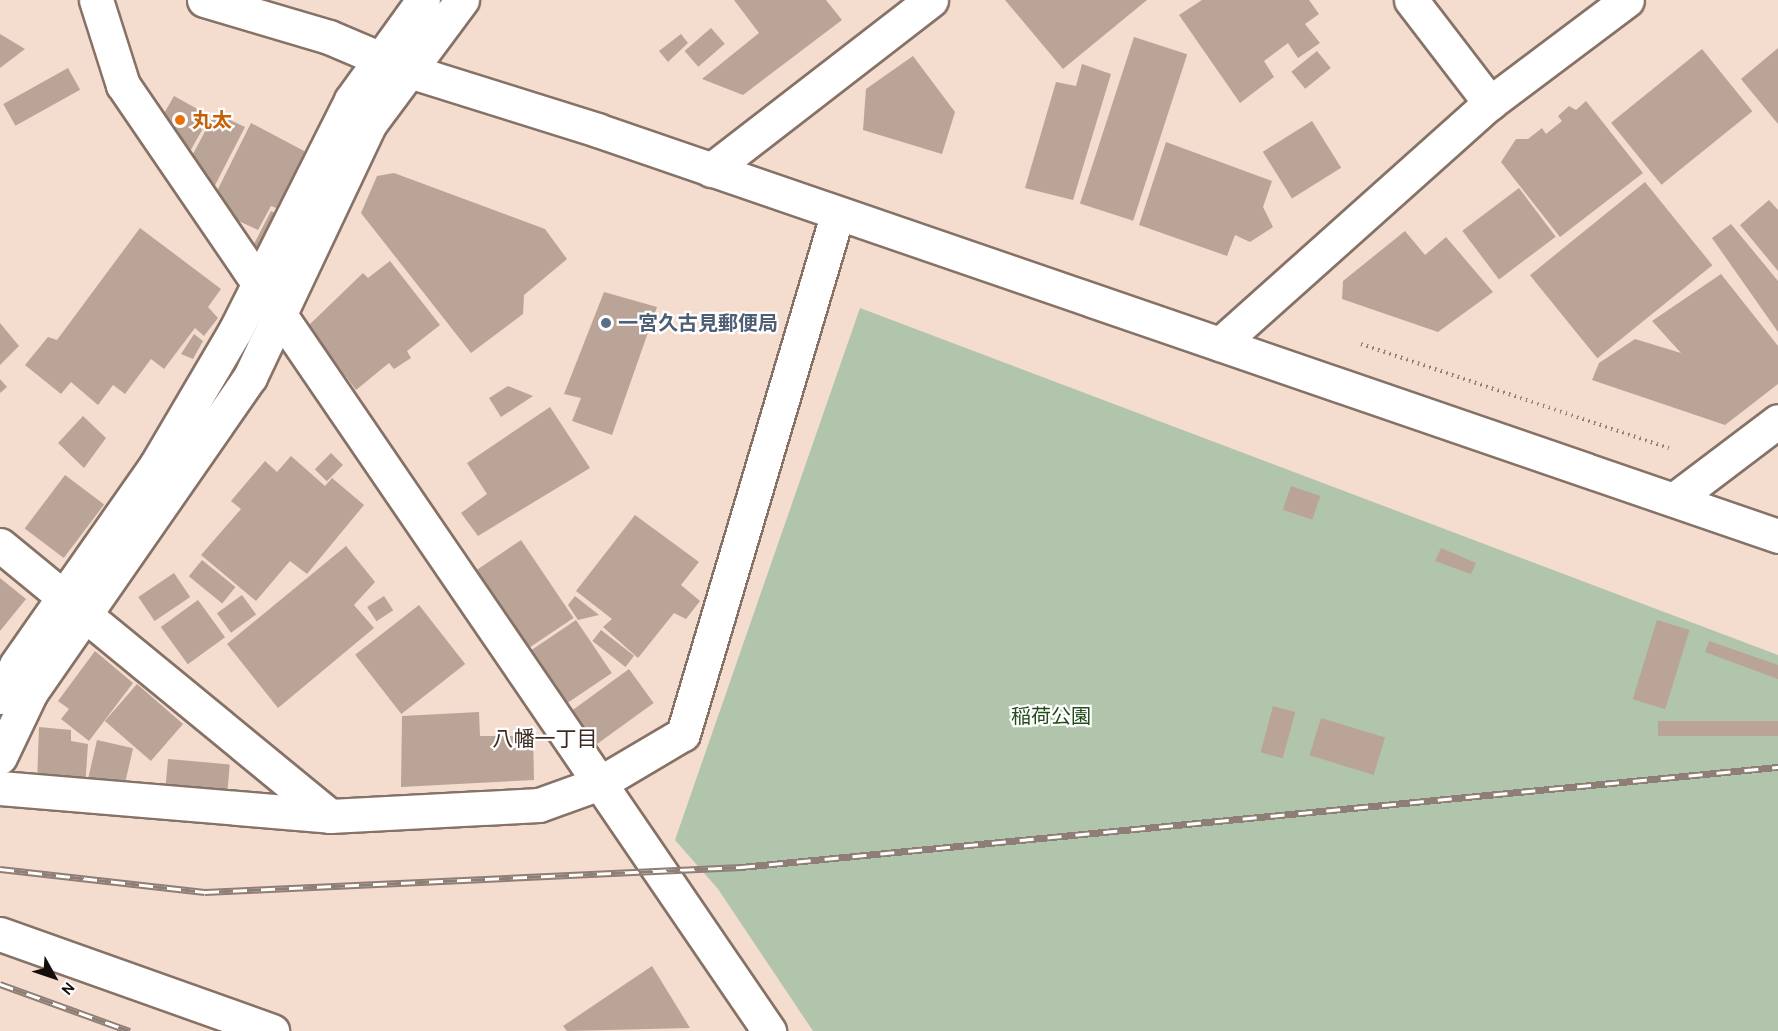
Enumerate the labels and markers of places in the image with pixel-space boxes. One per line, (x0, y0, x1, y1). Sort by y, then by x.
place label: 丸太 (192, 108, 232, 132)
marker: 丸太 (173, 113, 187, 127)
place label: 一宮久古見郵便局 (618, 311, 778, 335)
marker: 一宮久古見郵便局 (599, 316, 613, 330)

